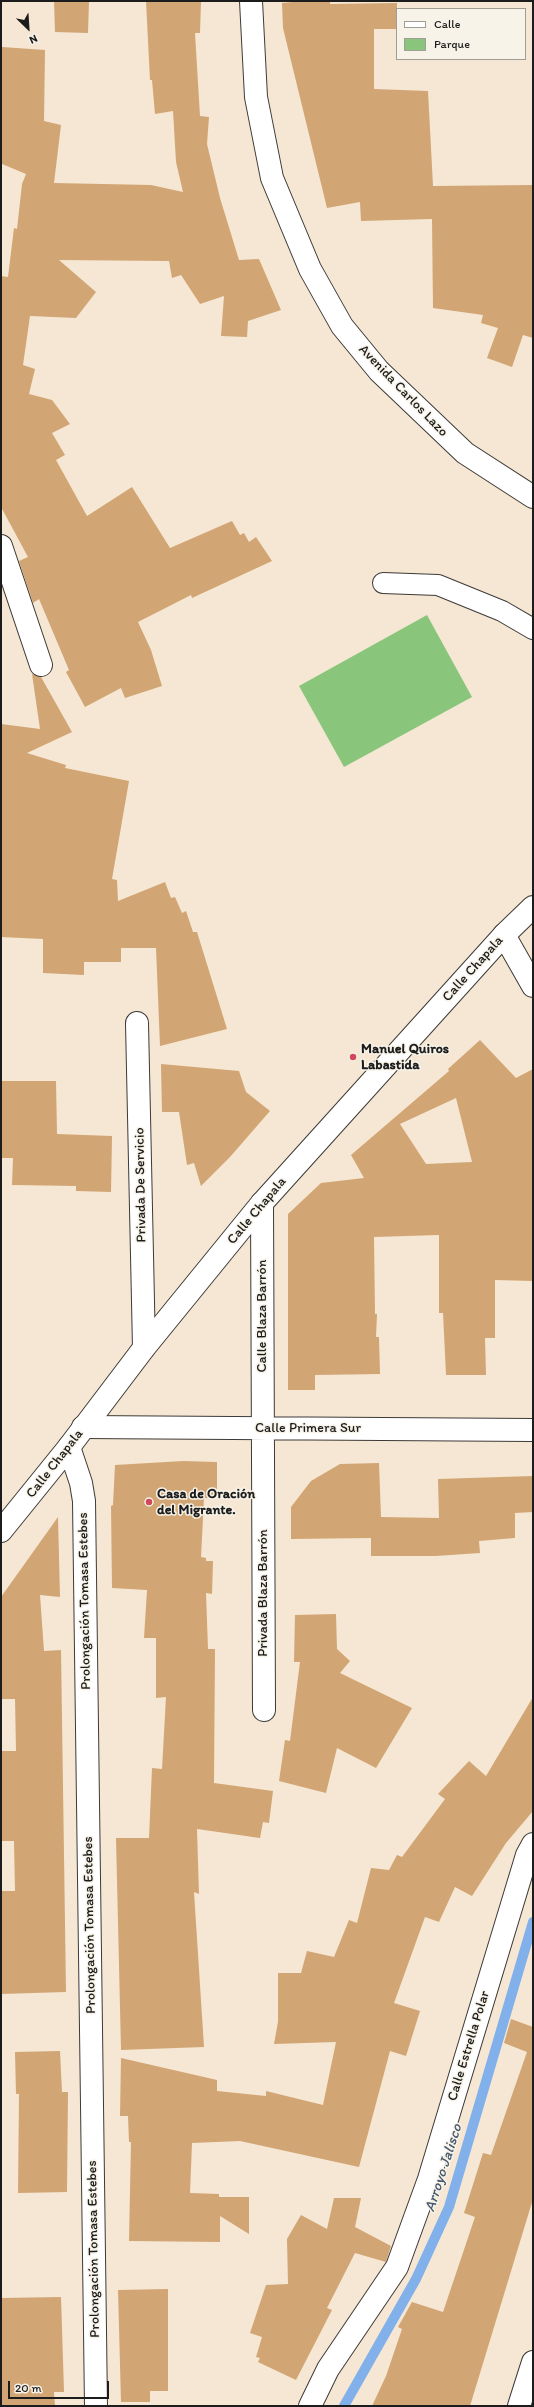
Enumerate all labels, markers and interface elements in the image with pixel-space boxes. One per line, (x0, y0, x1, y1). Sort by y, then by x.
north arrow (8, 8, 48, 48)
legend (396, 8, 526, 60)
text: Calle (434, 17, 460, 31)
text: N (27, 32, 39, 47)
text: Parque (434, 37, 470, 51)
street label: Avenida Carlos Lazo (355, 342, 451, 440)
street label: Calle Chapala (439, 933, 507, 1005)
place label: Manuel Quiros Labastida (361, 1041, 449, 1074)
marker: Manuel Quiros Labastida (348, 1052, 358, 1062)
street label: Privada De Servicio (132, 1127, 150, 1243)
street label: Calle Chapala (224, 1174, 290, 1248)
street label: Calle Blaza Barrón (254, 1259, 270, 1373)
street label: Calle Primera Sur (255, 1420, 361, 1436)
street label: Calle Chapala (23, 1426, 87, 1502)
place label: Casa de Oración del Migrante. (157, 1486, 255, 1518)
marker: Casa de Oración del Migrante. (144, 1497, 154, 1507)
street label: Prolongación Tomasa Estebes (75, 1512, 95, 1690)
street label: Privada Blaza Barrón (255, 1529, 271, 1657)
street label: Prolongación Tomasa Estebes (80, 1836, 100, 2014)
street label: Calle Estrella Polar (444, 1989, 494, 2103)
water label: Arroyo Jalisco (421, 2122, 467, 2214)
street label: Prolongación Tomasa Estebes (84, 2160, 104, 2338)
scale bar (10, 2373, 111, 2399)
text: 20 m (15, 2381, 42, 2395)

